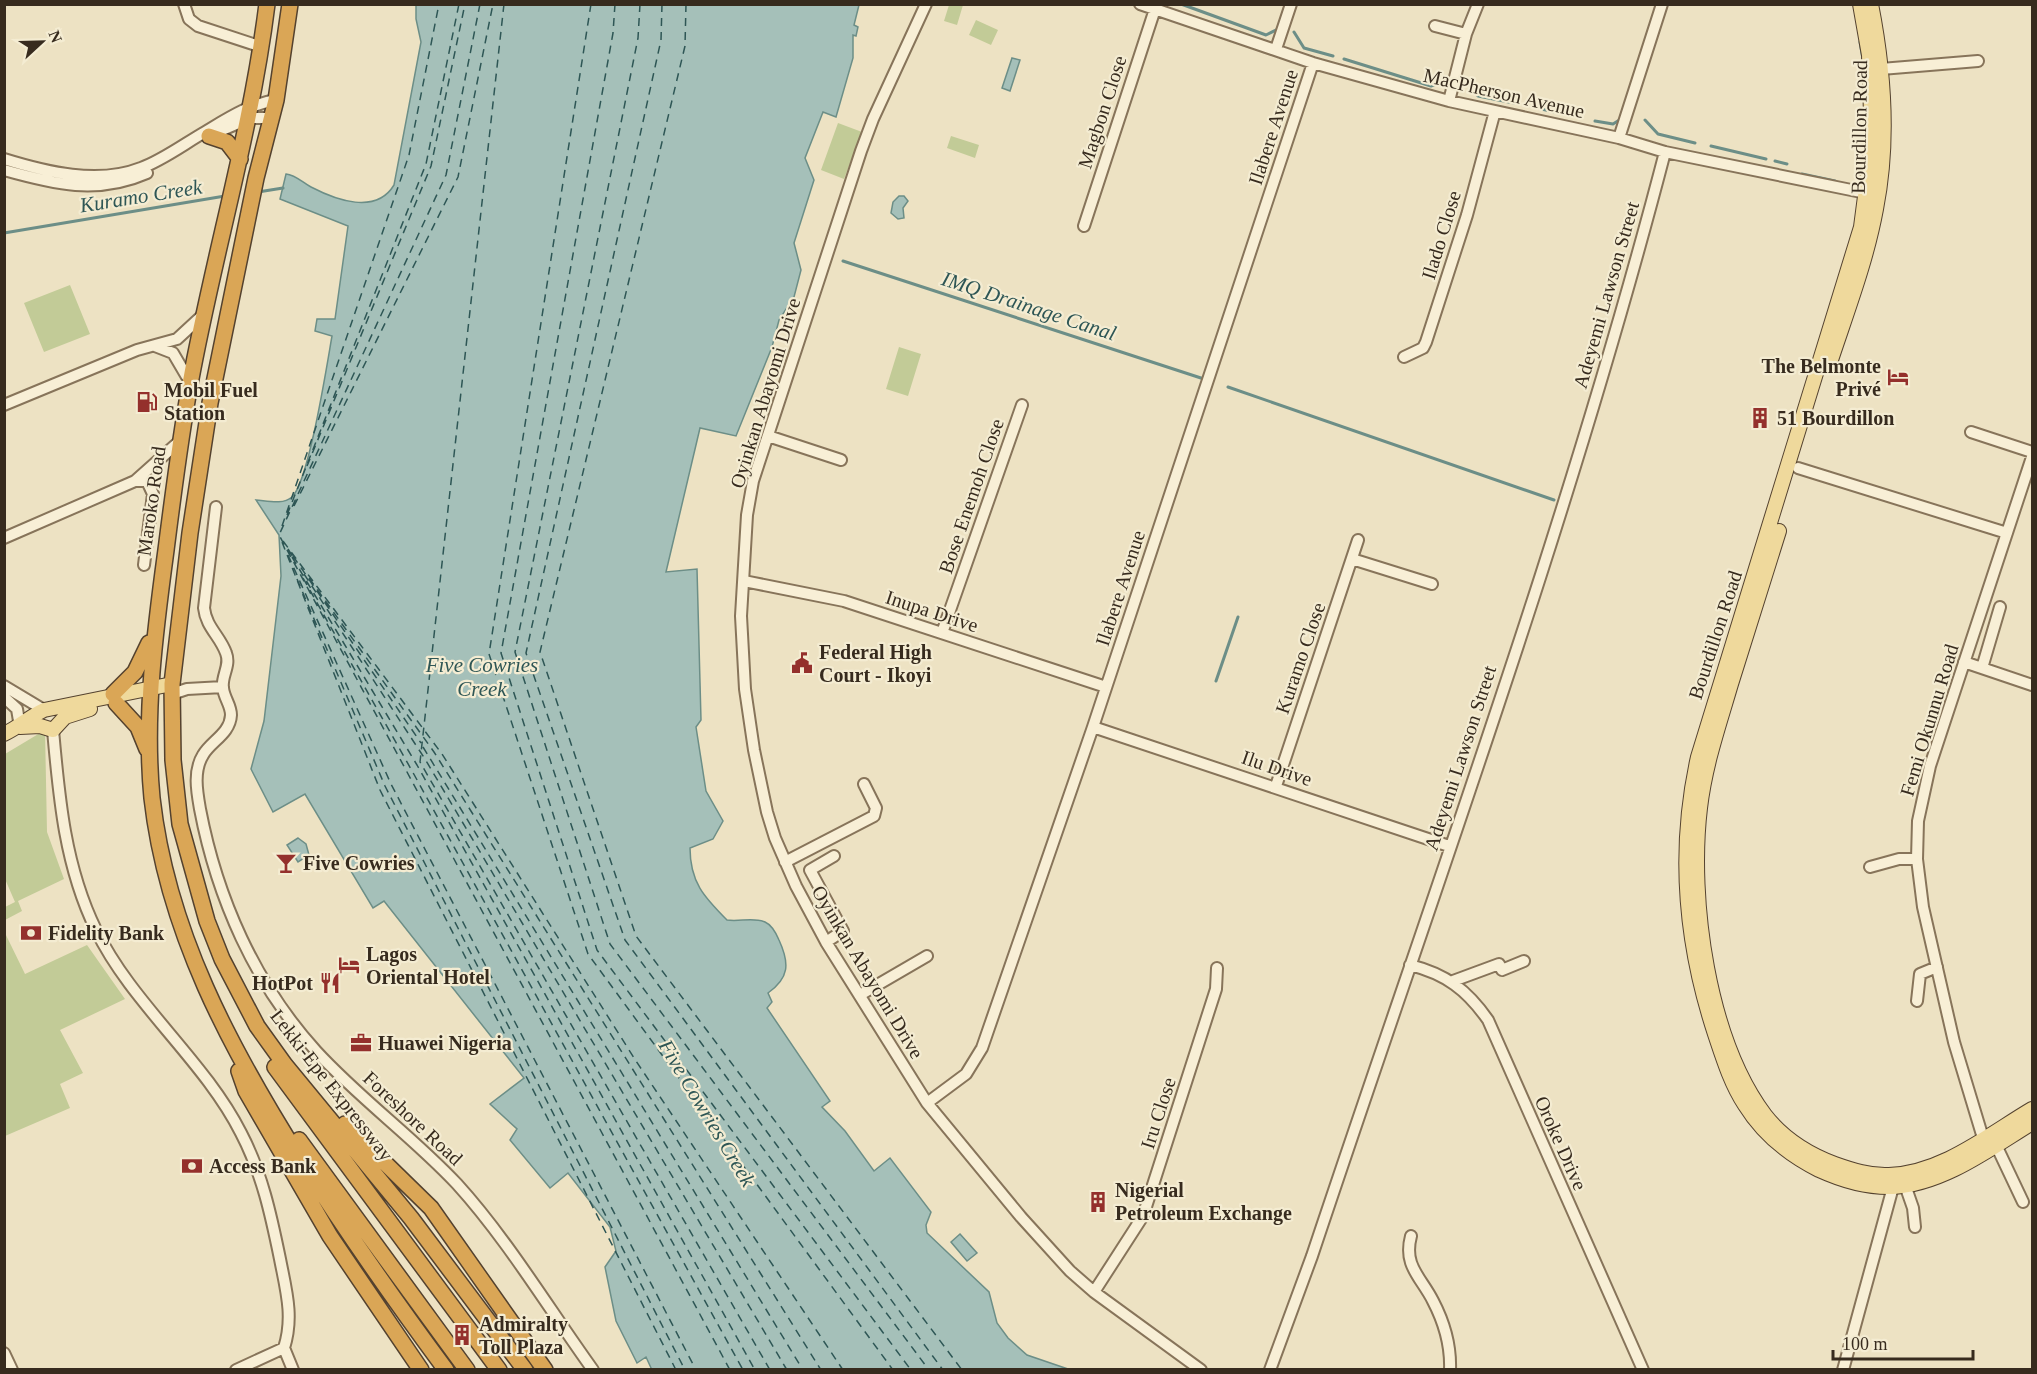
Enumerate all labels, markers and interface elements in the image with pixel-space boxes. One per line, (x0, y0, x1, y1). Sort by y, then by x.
north arrow (12, 12, 72, 72)
text: N (45, 28, 66, 46)
street label: Magbon Close (1073, 53, 1132, 171)
street label: Bourdillon Road (1847, 60, 1871, 194)
street label: MacPherson Avenue (1421, 64, 1587, 122)
street label: Ilabere Avenue (1244, 66, 1302, 188)
water label: Kuramo Creek (77, 174, 205, 218)
street label: Ilado Close (1417, 188, 1465, 282)
street label: Adeyemi Lawson Street (1569, 199, 1644, 391)
water label: IMQ Drainage Canal (938, 266, 1119, 346)
street label: Oyinkan Abayomi Drive (726, 295, 805, 491)
place label: The Belmonte Privé (1762, 355, 1881, 400)
hotel icon: The Belmonte Privé (1886, 365, 1910, 389)
place label: Mobil Fuel Station (164, 379, 258, 424)
fuel station icon: Mobil Fuel Station (135, 390, 159, 414)
building icon: 51 Bourdillon (1748, 406, 1772, 430)
place label: 51 Bourdillon (1777, 407, 1894, 429)
street label: Bose Enemoh Close (934, 416, 1008, 576)
street label: Maroko Road (132, 445, 170, 557)
street label: Ilabere Avenue (1091, 527, 1149, 649)
street label: Bourdillon Road (1684, 568, 1746, 702)
street label: Inupa Drive (883, 586, 981, 637)
street label: Kuramo Close (1271, 599, 1329, 716)
place label: Federal High Court - Ikoyi (819, 641, 932, 687)
street label: Femi Okunnu Road (1895, 641, 1963, 799)
public building icon: Federal High Court - Ikoyi (790, 651, 814, 675)
water label: Five Cowries Creek (425, 653, 538, 701)
street label: Adeyemi Lawson Street (1420, 662, 1501, 854)
street label: Ilu Drive (1239, 746, 1315, 790)
bar icon: Five Cowries (274, 851, 298, 875)
place label: Five Cowries (303, 852, 415, 874)
street label: Oyinkan Abayomi Drive (807, 882, 928, 1063)
bank icon: Fidelity Bank (19, 921, 43, 945)
place label: Fidelity Bank (48, 922, 165, 945)
place label: Lagos Oriental Hotel (366, 943, 490, 988)
hotel icon: Lagos Oriental Hotel (337, 953, 361, 977)
restaurant icon: HotPot (318, 971, 342, 995)
place label: HotPot (252, 972, 313, 994)
street label: Lekki-Epe Expressway (265, 1005, 398, 1166)
office icon: Huawei Nigeria (349, 1031, 373, 1055)
place label: Huawei Nigeria (378, 1032, 512, 1055)
water label: Five Cowries Creek (653, 1034, 761, 1191)
street label: Foreshore Road (359, 1067, 467, 1169)
street label: Iru Close (1136, 1074, 1180, 1152)
street label: Oroke Drive (1531, 1093, 1592, 1193)
bank icon: Access Bank (180, 1154, 204, 1178)
place label: Access Bank (209, 1155, 317, 1177)
place label: Nigerial Petroleum Exchange (1115, 1179, 1292, 1225)
building icon: Nigerial Petroleum Exchange (1086, 1190, 1110, 1214)
place label: Admiralty Toll Plaza (479, 1313, 568, 1358)
building icon: Admiralty Toll Plaza (450, 1323, 474, 1347)
scale bar (1833, 1323, 1972, 1361)
text: 100 m (1842, 1334, 1888, 1354)

